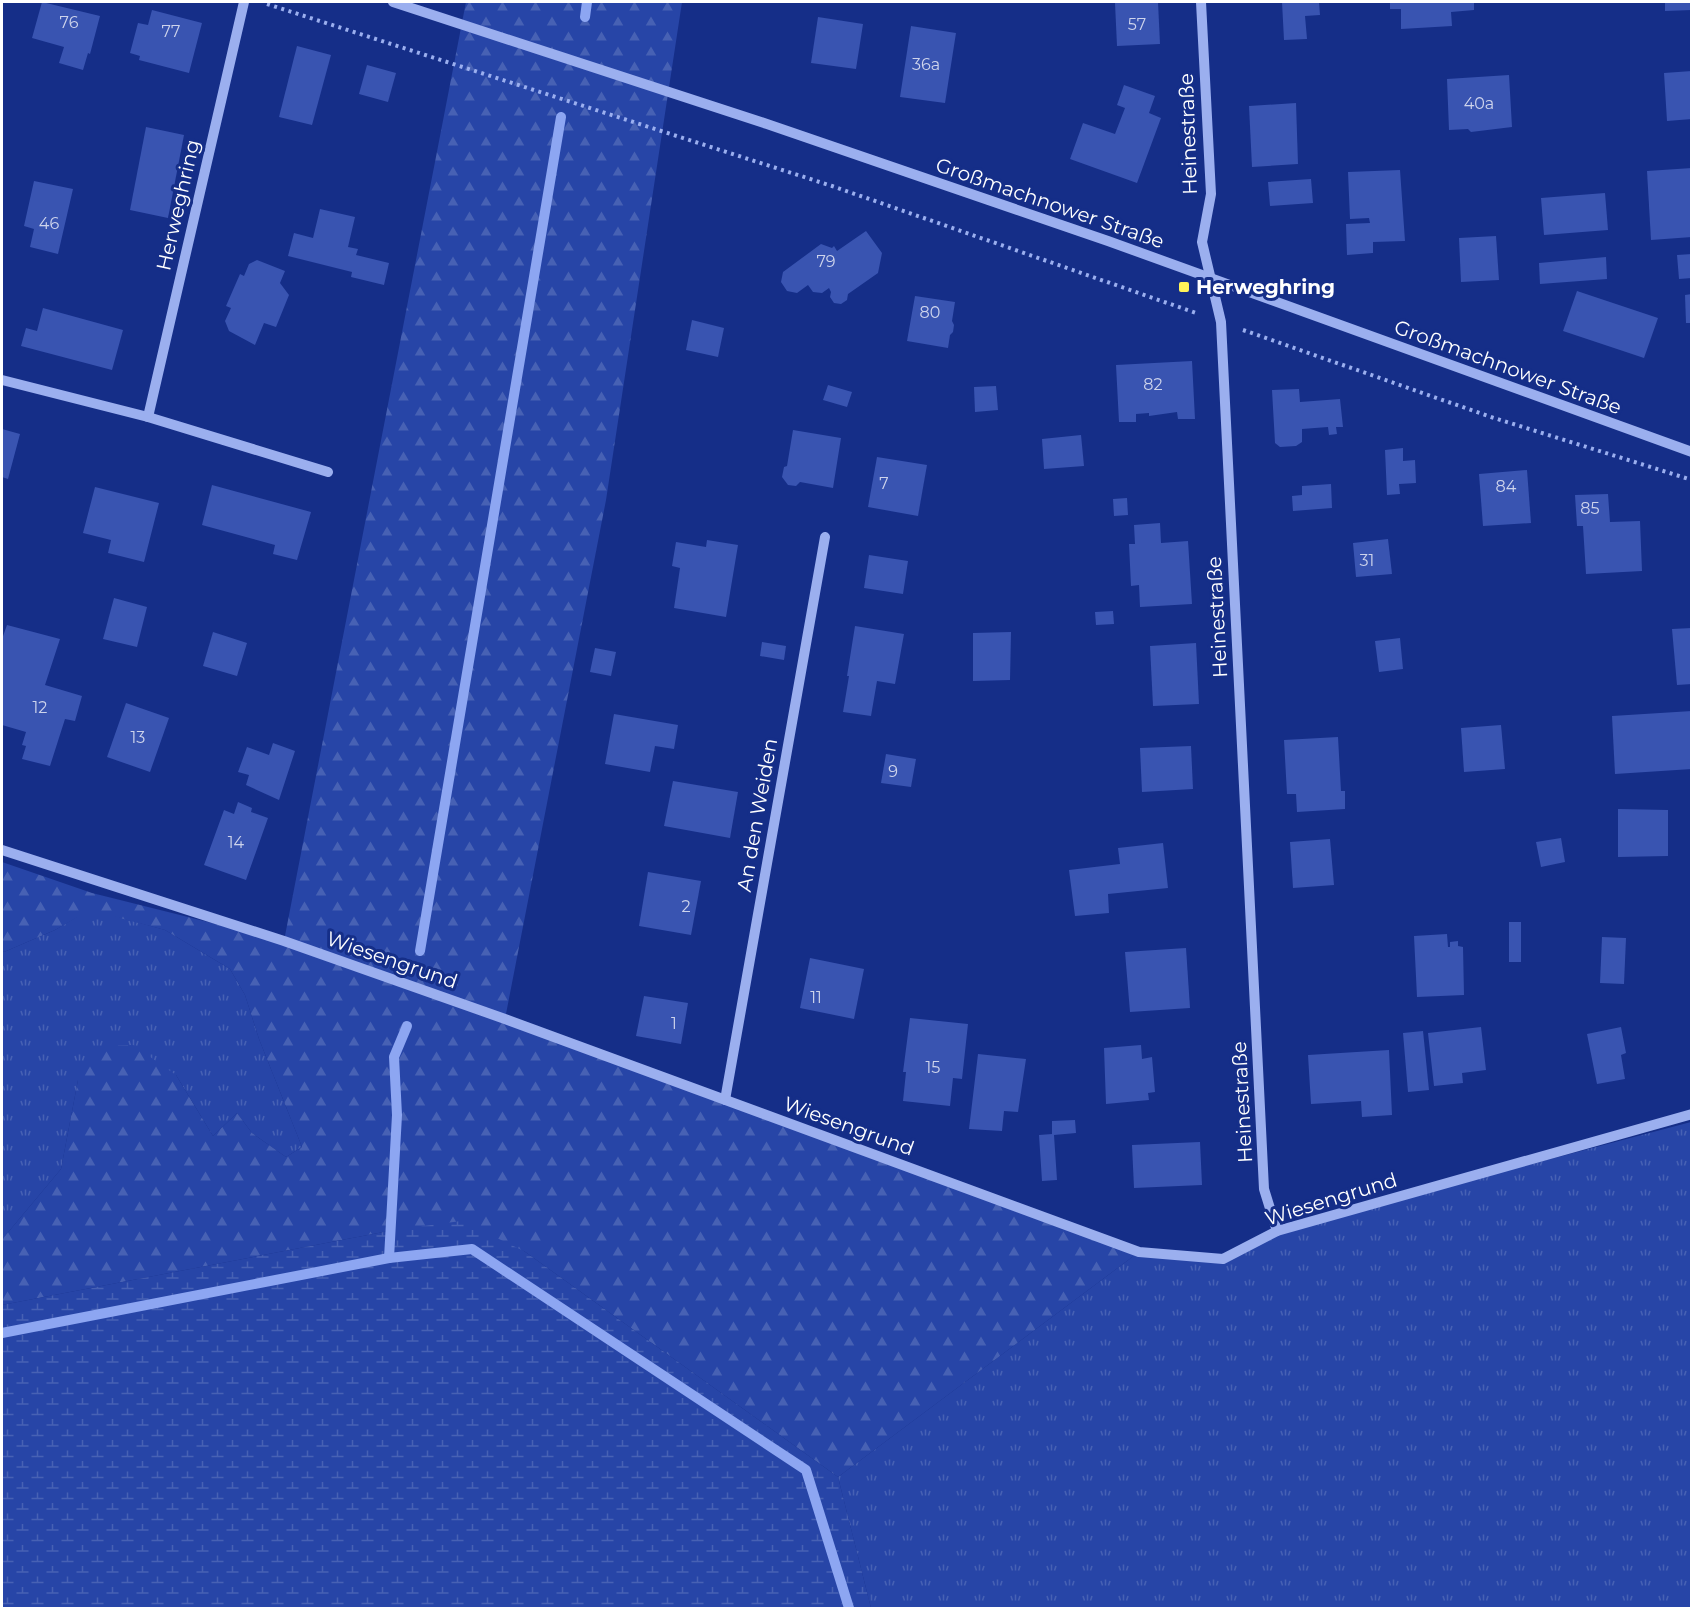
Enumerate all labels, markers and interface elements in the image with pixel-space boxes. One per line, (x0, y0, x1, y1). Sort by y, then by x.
house number: 76 (60, 13, 79, 32)
house number: 57 (1128, 15, 1146, 34)
house number: 77 (162, 22, 180, 41)
house number: 36a (912, 55, 940, 74)
street label: Heinestraße (1174, 73, 1202, 195)
house number: 40a (1464, 94, 1494, 113)
street label: Herweghring (151, 137, 205, 273)
street label: Großmachnower Straße (933, 153, 1167, 253)
house number: 46 (39, 214, 59, 233)
house number: 79 (816, 252, 836, 271)
place label: Herweghring (1196, 275, 1335, 299)
marker: Herweghring (1177, 280, 1191, 294)
house number: 80 (920, 303, 940, 322)
street label: Großmachnower Straße (1391, 315, 1625, 419)
house number: 82 (1143, 375, 1163, 394)
house number: 7 (879, 474, 889, 493)
house number: 84 (1496, 477, 1517, 496)
house number: 85 (1580, 499, 1600, 518)
house number: 31 (1360, 551, 1374, 570)
street label: Heinestraße (1202, 556, 1232, 678)
house number: 12 (33, 698, 47, 717)
house number: 13 (131, 728, 145, 747)
street label: An den Weiden (732, 736, 782, 894)
house number: 9 (888, 762, 898, 781)
house number: 14 (228, 833, 245, 852)
house number: 2 (681, 897, 691, 916)
street label: Wiesengrund (323, 926, 461, 994)
house number: 11 (810, 988, 822, 1007)
house number: 1 (671, 1014, 677, 1033)
street label: Heinestraße (1227, 1041, 1257, 1163)
house number: 15 (926, 1058, 940, 1077)
street label: Wiesengrund (781, 1091, 917, 1161)
street label: Wiesengrund (1262, 1168, 1400, 1230)

